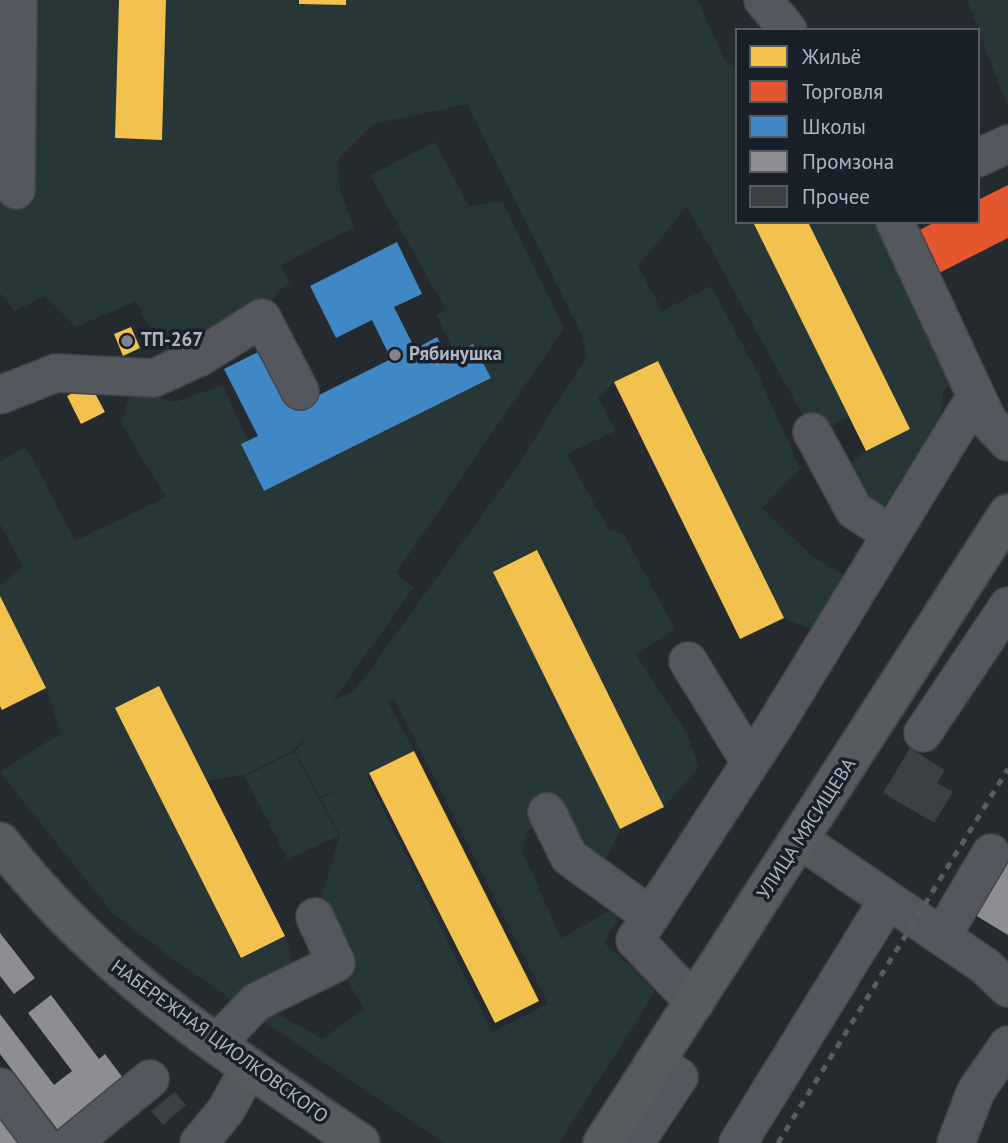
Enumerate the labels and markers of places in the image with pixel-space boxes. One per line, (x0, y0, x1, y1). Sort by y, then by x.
place label: ТП-267 (141, 330, 203, 352)
marker: ТП-267 (119, 333, 135, 349)
place label: Рябинушка (409, 344, 502, 366)
marker: Рябинушка (387, 347, 403, 363)

